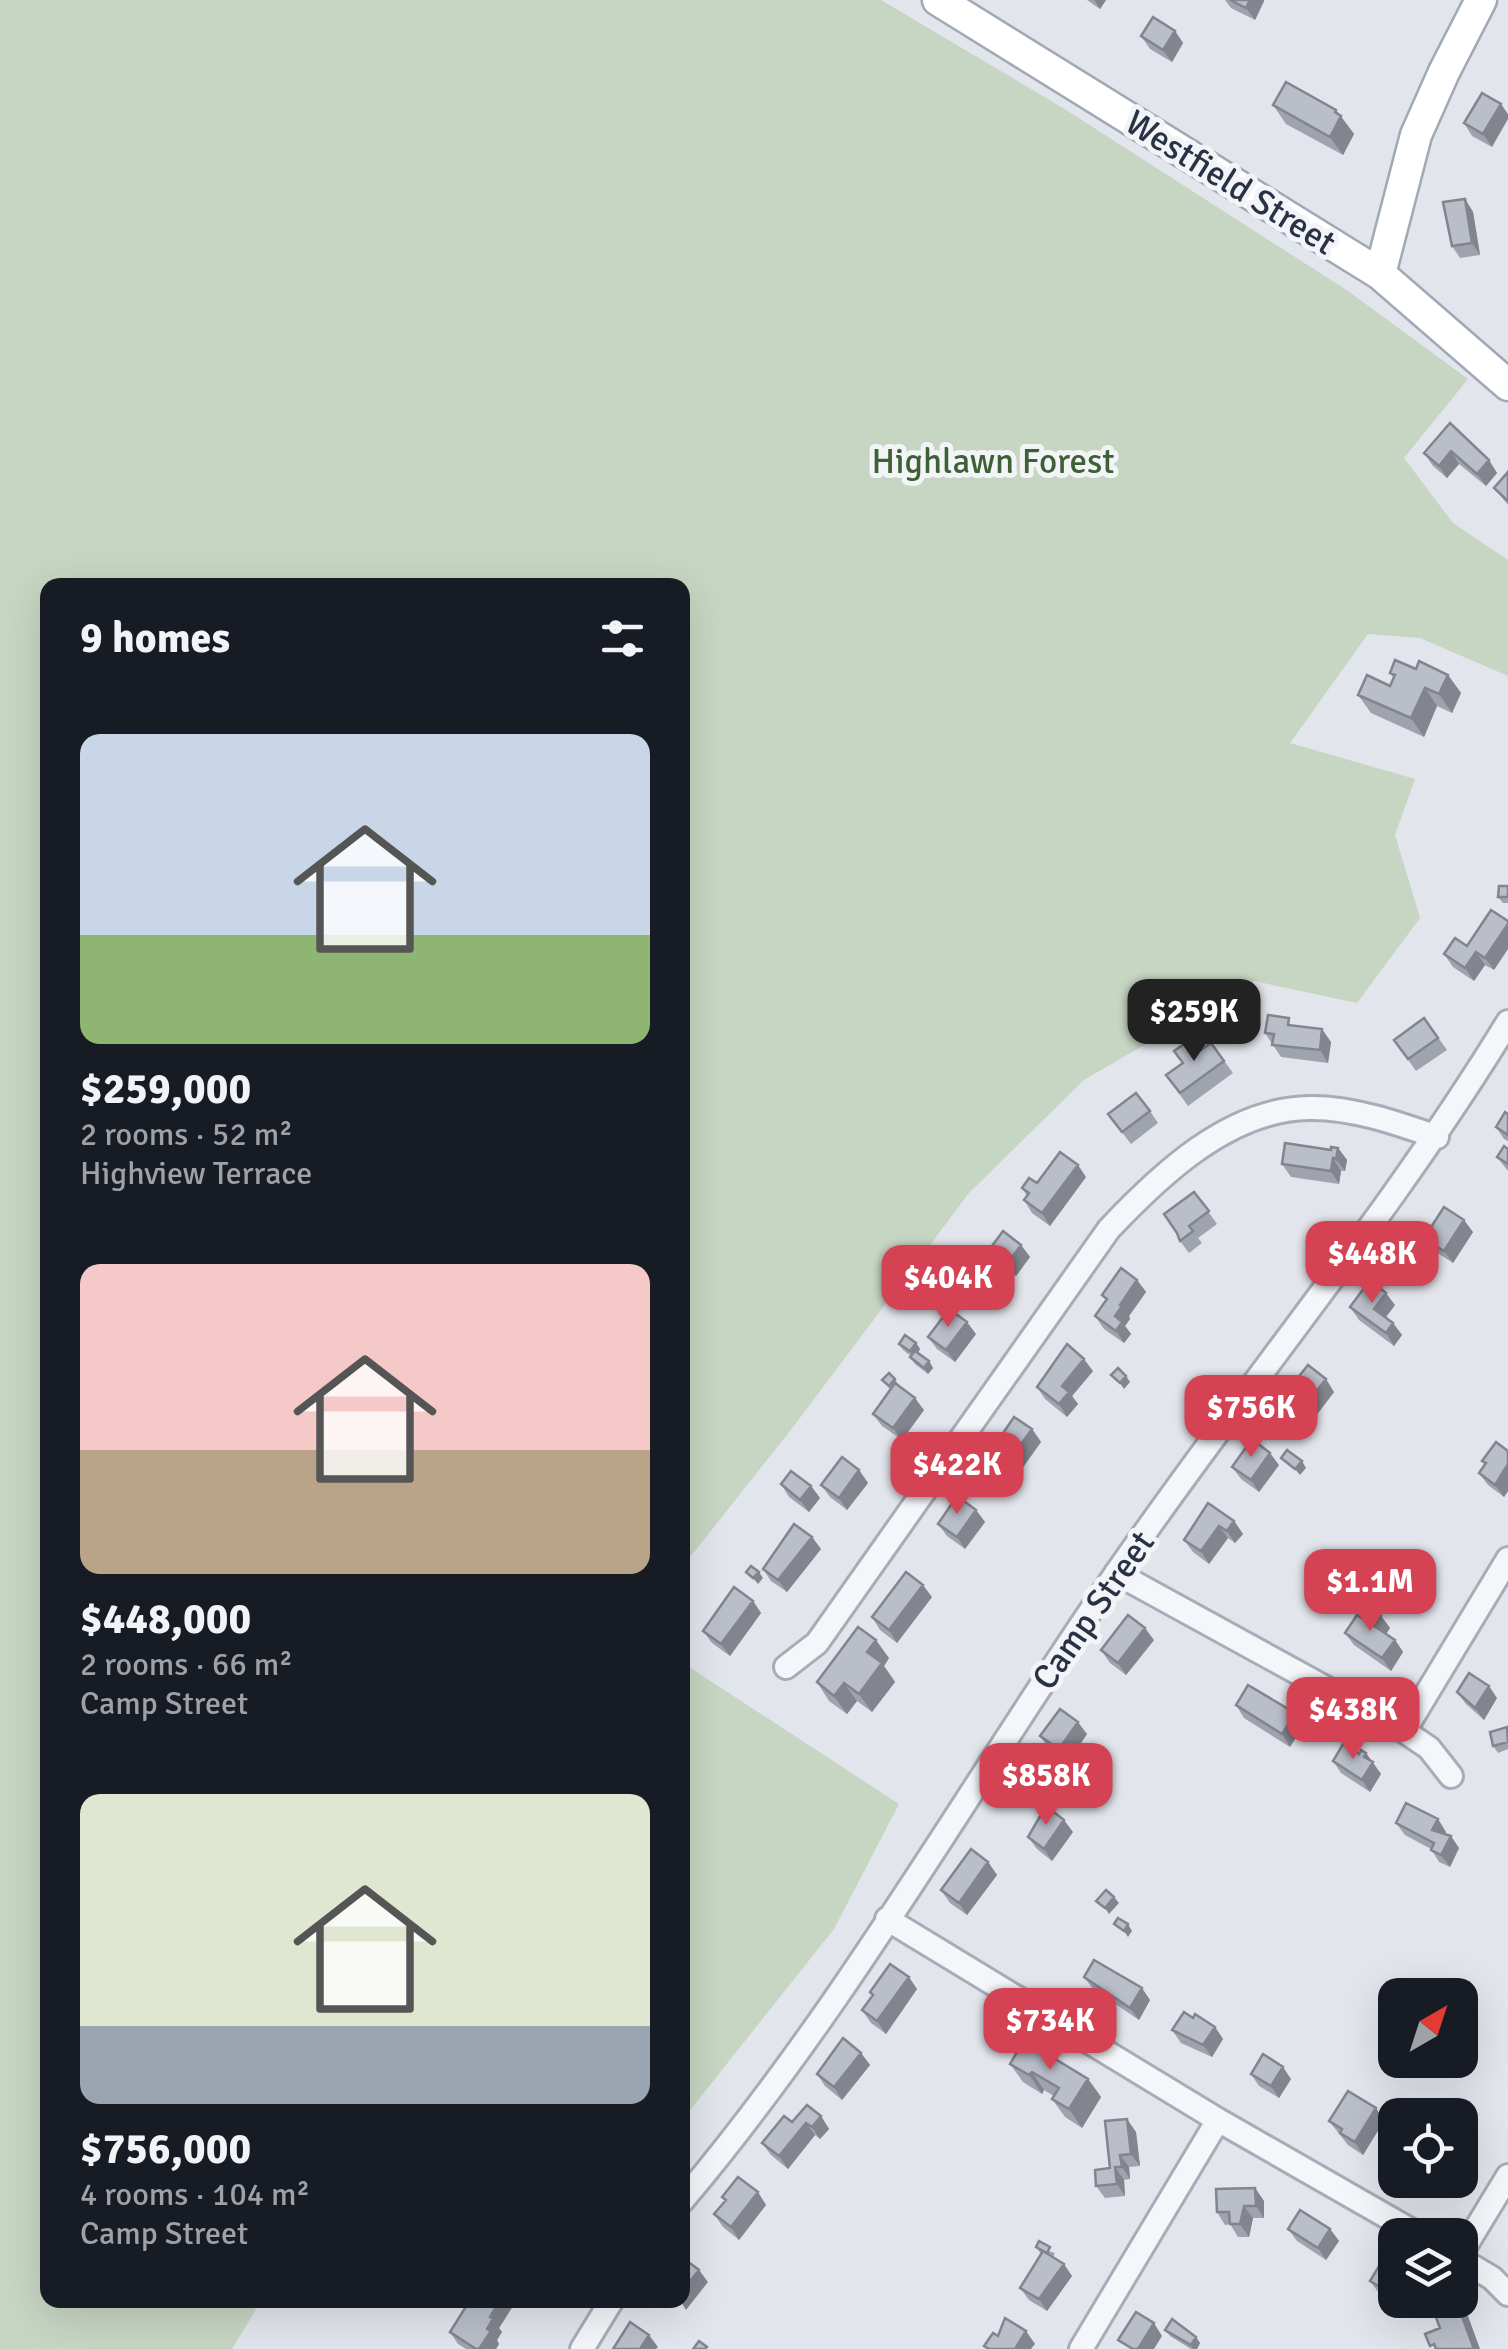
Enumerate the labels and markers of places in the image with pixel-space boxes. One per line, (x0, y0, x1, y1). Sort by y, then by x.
pin: $259K (1124, 979, 1264, 1064)
pin: $448K (1302, 1221, 1442, 1306)
pin: $404K (878, 1245, 1018, 1330)
pin: $756K (1181, 1375, 1321, 1460)
pin: $422K (887, 1432, 1027, 1517)
pin: $1.1M (1300, 1549, 1440, 1634)
pin: $438K (1283, 1677, 1423, 1762)
pin: $858K (976, 1743, 1116, 1828)
pin: $734K (980, 1988, 1120, 2073)

